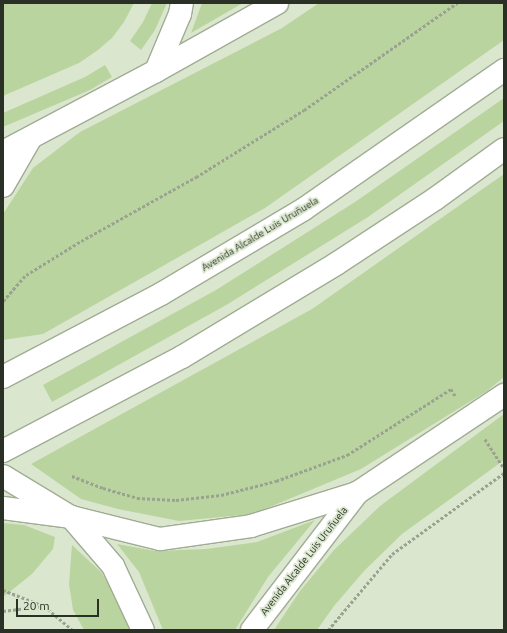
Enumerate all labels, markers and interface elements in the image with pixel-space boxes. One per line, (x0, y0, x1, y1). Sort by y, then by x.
street label: Avenida Alcalde Luis Uruñuela (199, 194, 321, 274)
street label: Avenida Alcalde Luis Uruñuela (258, 504, 350, 618)
scale bar (18, 591, 101, 617)
text: 20 m (23, 599, 50, 612)

